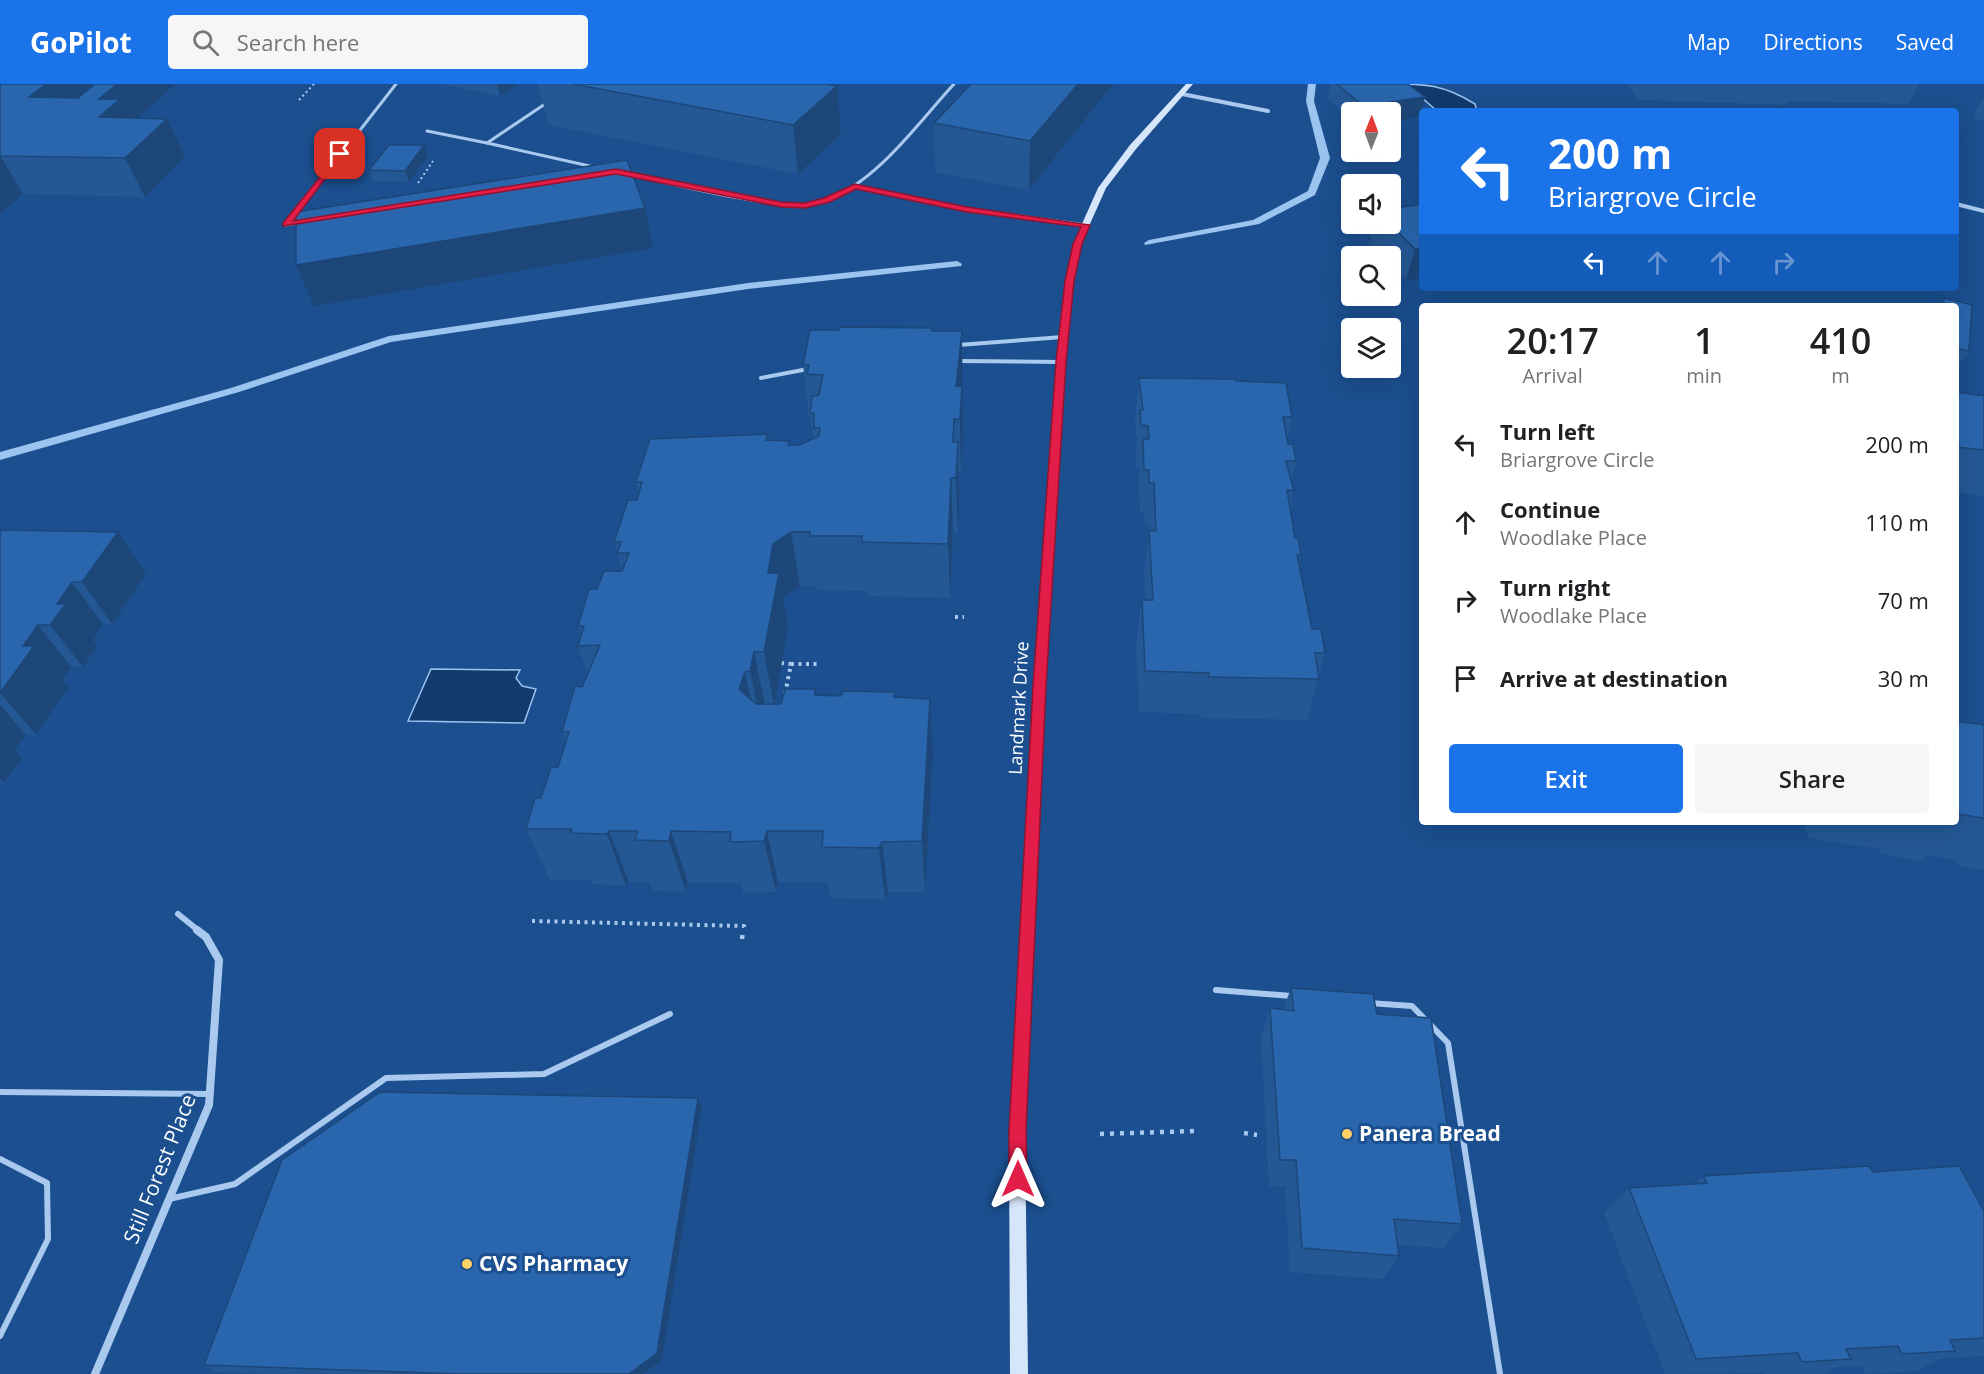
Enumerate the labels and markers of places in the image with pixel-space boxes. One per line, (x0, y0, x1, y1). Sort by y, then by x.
pin (314, 128, 365, 179)
place label: Panera Bread (1359, 1119, 1501, 1147)
marker: Panera Bread (1340, 1127, 1354, 1141)
place label: CVS Pharmacy (479, 1249, 628, 1277)
marker: CVS Pharmacy (460, 1257, 474, 1271)

